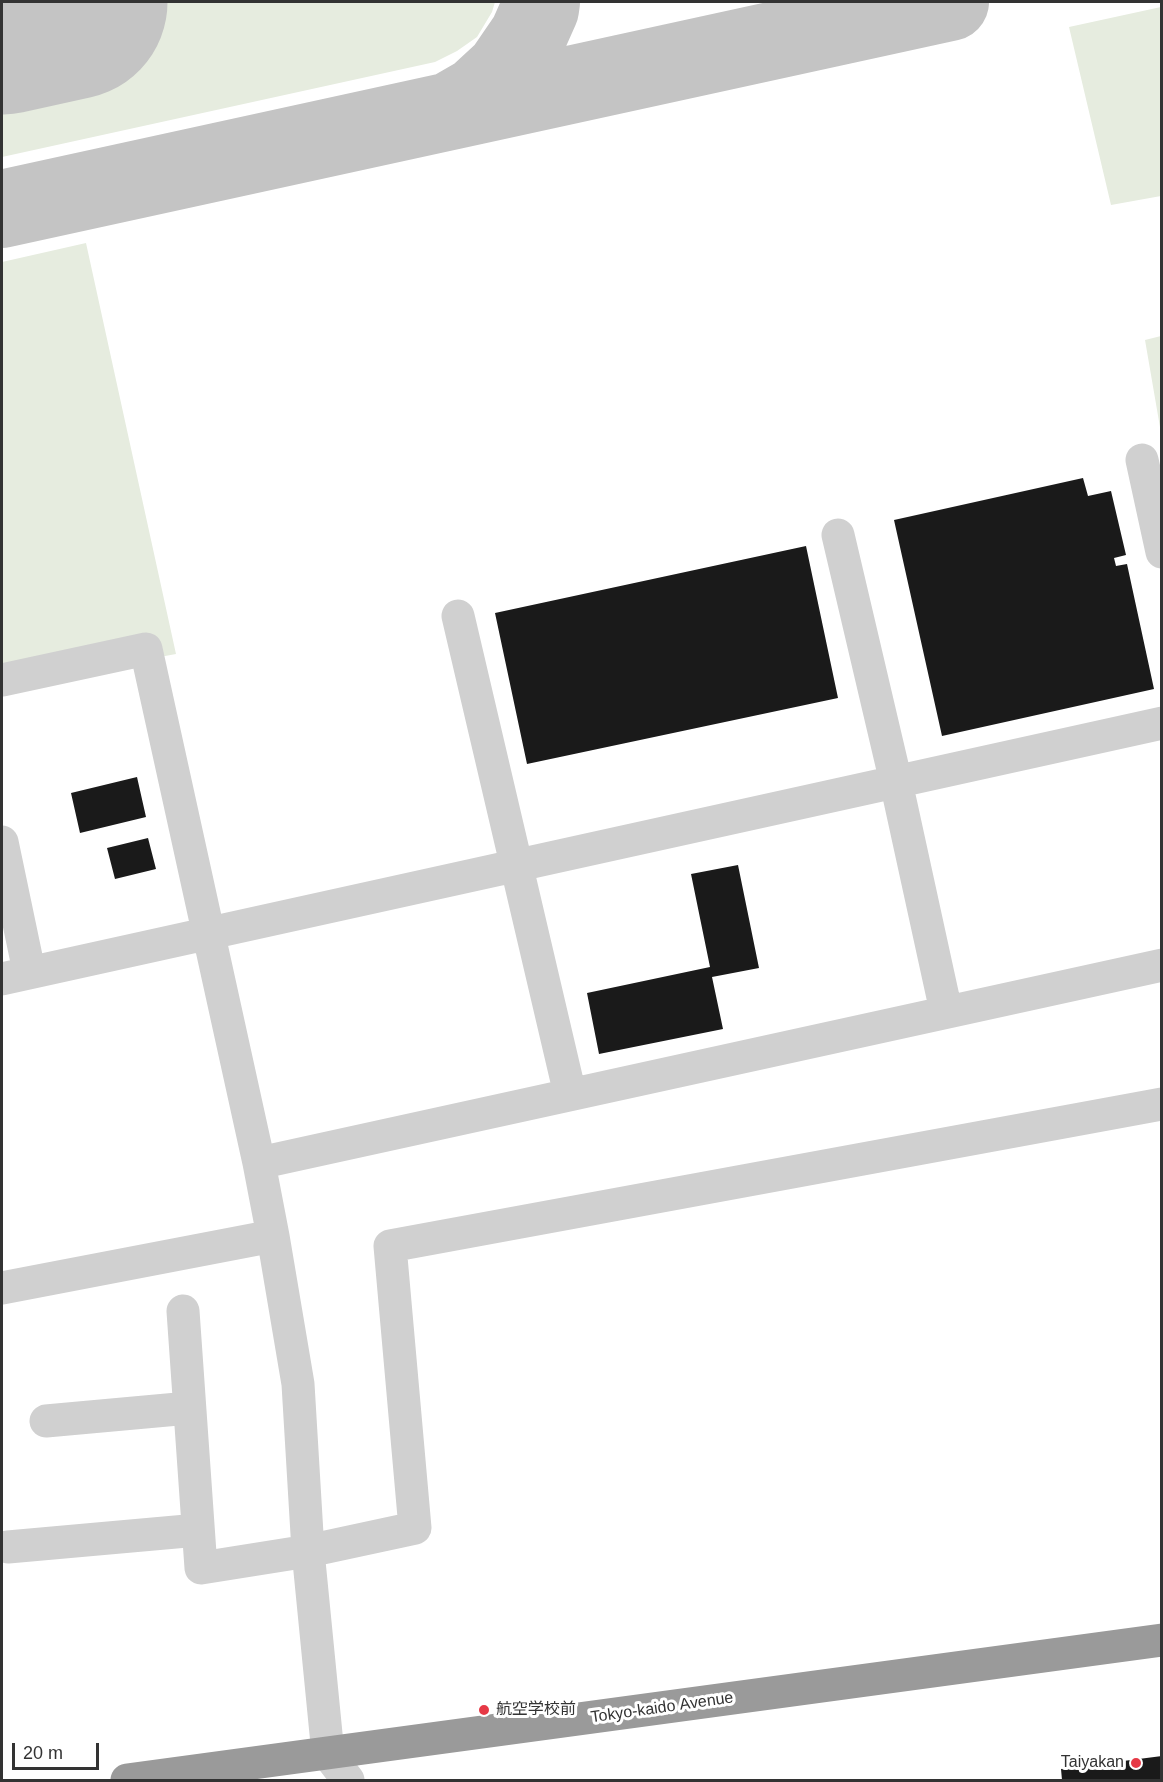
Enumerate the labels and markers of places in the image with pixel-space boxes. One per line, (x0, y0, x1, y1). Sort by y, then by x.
place label: 航空学校前 (496, 1700, 576, 1720)
marker: 航空学校前 (477, 1703, 491, 1717)
place label: Taiyakan (1061, 1753, 1124, 1773)
marker: Taiyakan (1129, 1756, 1143, 1770)

